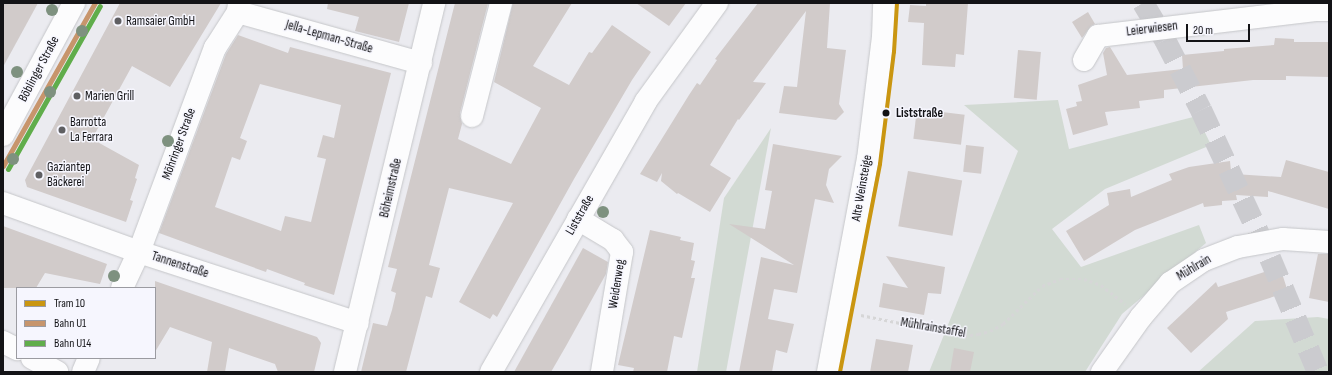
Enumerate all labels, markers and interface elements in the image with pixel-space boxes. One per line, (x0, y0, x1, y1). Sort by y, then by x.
place label: Ramsaier GmbH (126, 13, 195, 29)
marker: Ramsaier GmbH (113, 16, 123, 26)
scale bar (1188, 16, 1252, 42)
street label: Jella-Lepman-Straße (284, 17, 374, 57)
street label: Leierwiesen (1125, 18, 1179, 40)
text: 20 m (1193, 23, 1213, 38)
street label: Böblinger Straße (15, 33, 63, 105)
place label: Marien Grill (85, 88, 134, 104)
marker: Marien Grill (72, 91, 82, 101)
place label: Liststraße (896, 105, 943, 121)
street label: Möhringer Straße (159, 106, 199, 182)
marker: Liststraße (879, 106, 893, 120)
place label: Barrotta La Ferrara (70, 115, 113, 146)
marker: Barrotta La Ferrara (57, 125, 67, 135)
street label: Alte Weinsteige (848, 154, 876, 222)
street label: Böheimstraße (377, 157, 405, 219)
place label: Gaziantep Bäckerei (47, 160, 91, 191)
marker: Gaziantep Bäckerei (34, 170, 44, 180)
street label: Liststraße (562, 192, 598, 238)
street label: Tannenstraße (149, 248, 211, 282)
street label: Mühlrain (1174, 252, 1214, 284)
street label: Weidenweg (605, 258, 629, 310)
legend (16, 287, 156, 359)
text: Tram 10 (54, 296, 85, 311)
street label: Mühlrainstaffel (899, 315, 967, 341)
text: Bahn U1 (54, 316, 86, 331)
text: Bahn U14 (54, 336, 91, 351)

